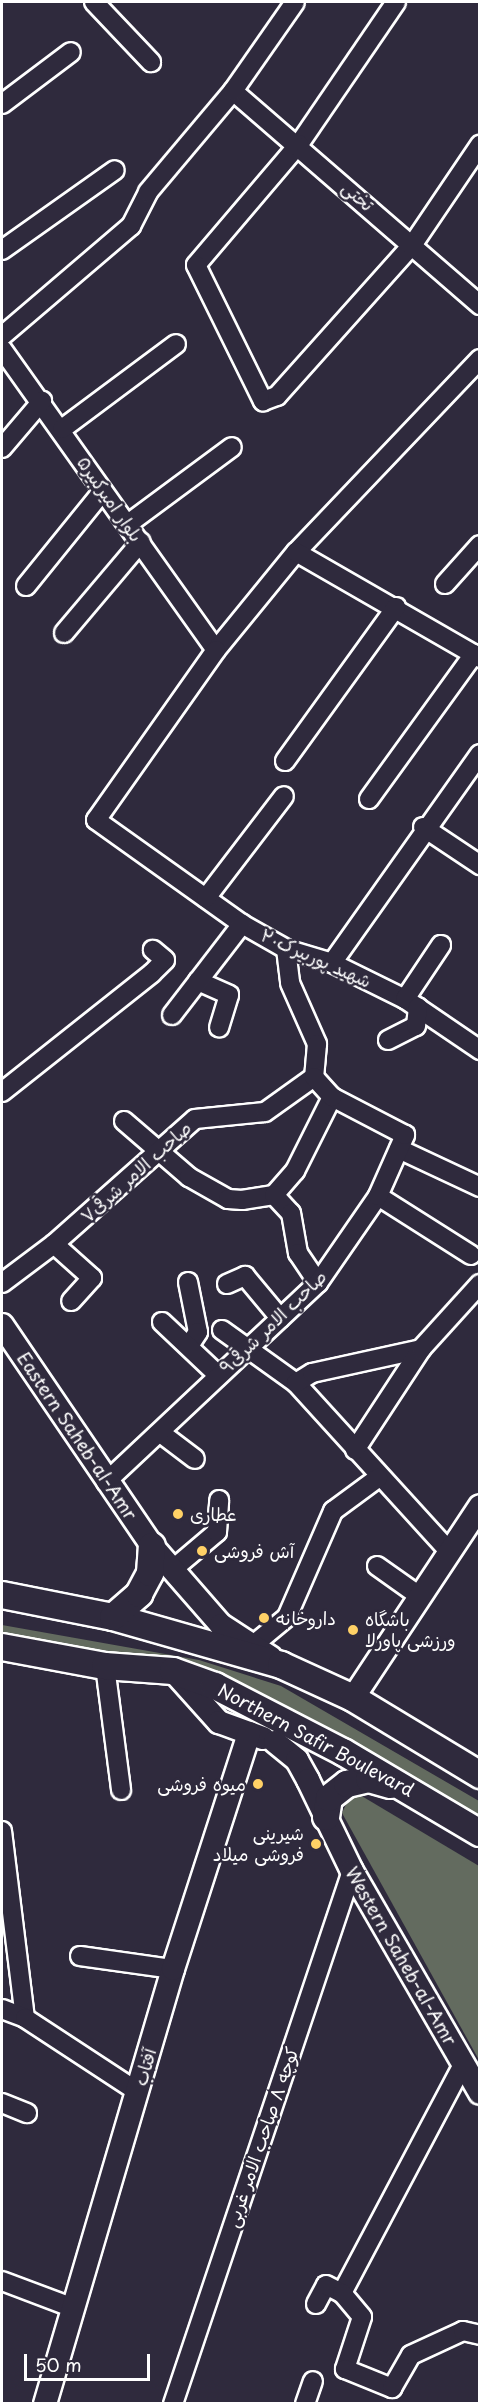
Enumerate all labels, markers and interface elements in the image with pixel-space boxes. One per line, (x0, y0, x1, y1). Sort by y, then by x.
street label: تختی (338, 176, 378, 216)
street label: بلوار امیرکبیر۵ (73, 452, 147, 546)
street label: شهید پوربیرک۲۰ (257, 924, 375, 992)
street label: صاحب الامر شرقی۷ (76, 1117, 196, 1227)
street label: صاحب الامر شرقی۹ (215, 1266, 331, 1378)
street label: Eastern Saheb-al-Amr (13, 1348, 141, 1524)
place label: عطاری (190, 1503, 237, 1525)
marker: عطاری (171, 1507, 185, 1521)
place label: آش فروشی (214, 1540, 294, 1562)
marker: آش فروشی (195, 1544, 209, 1558)
place label: داروخانه (276, 1607, 336, 1629)
place label: باشگاه ورزشی پاورلا (365, 1609, 456, 1652)
marker: داروخانه (257, 1611, 271, 1625)
marker: باشگاه ورزشی پاورلا (346, 1623, 360, 1637)
street label: Northern Safir Boulevard (214, 1679, 418, 1801)
place label: میوه فروشی (157, 1773, 246, 1795)
marker: میوه فروشی (251, 1777, 265, 1791)
place label: شیرینی فروشی میلاد (213, 1823, 304, 1866)
marker: شیرینی فروشی میلاد (309, 1837, 323, 1851)
street label: Western Saheb-al-Amr (341, 1863, 461, 2049)
street label: کوچه ۸ صاحب الامر غربی (221, 2044, 303, 2230)
street label: آفتاب (129, 2046, 161, 2088)
scale bar (27, 2342, 153, 2380)
text: 50 m (35, 2351, 82, 2378)

